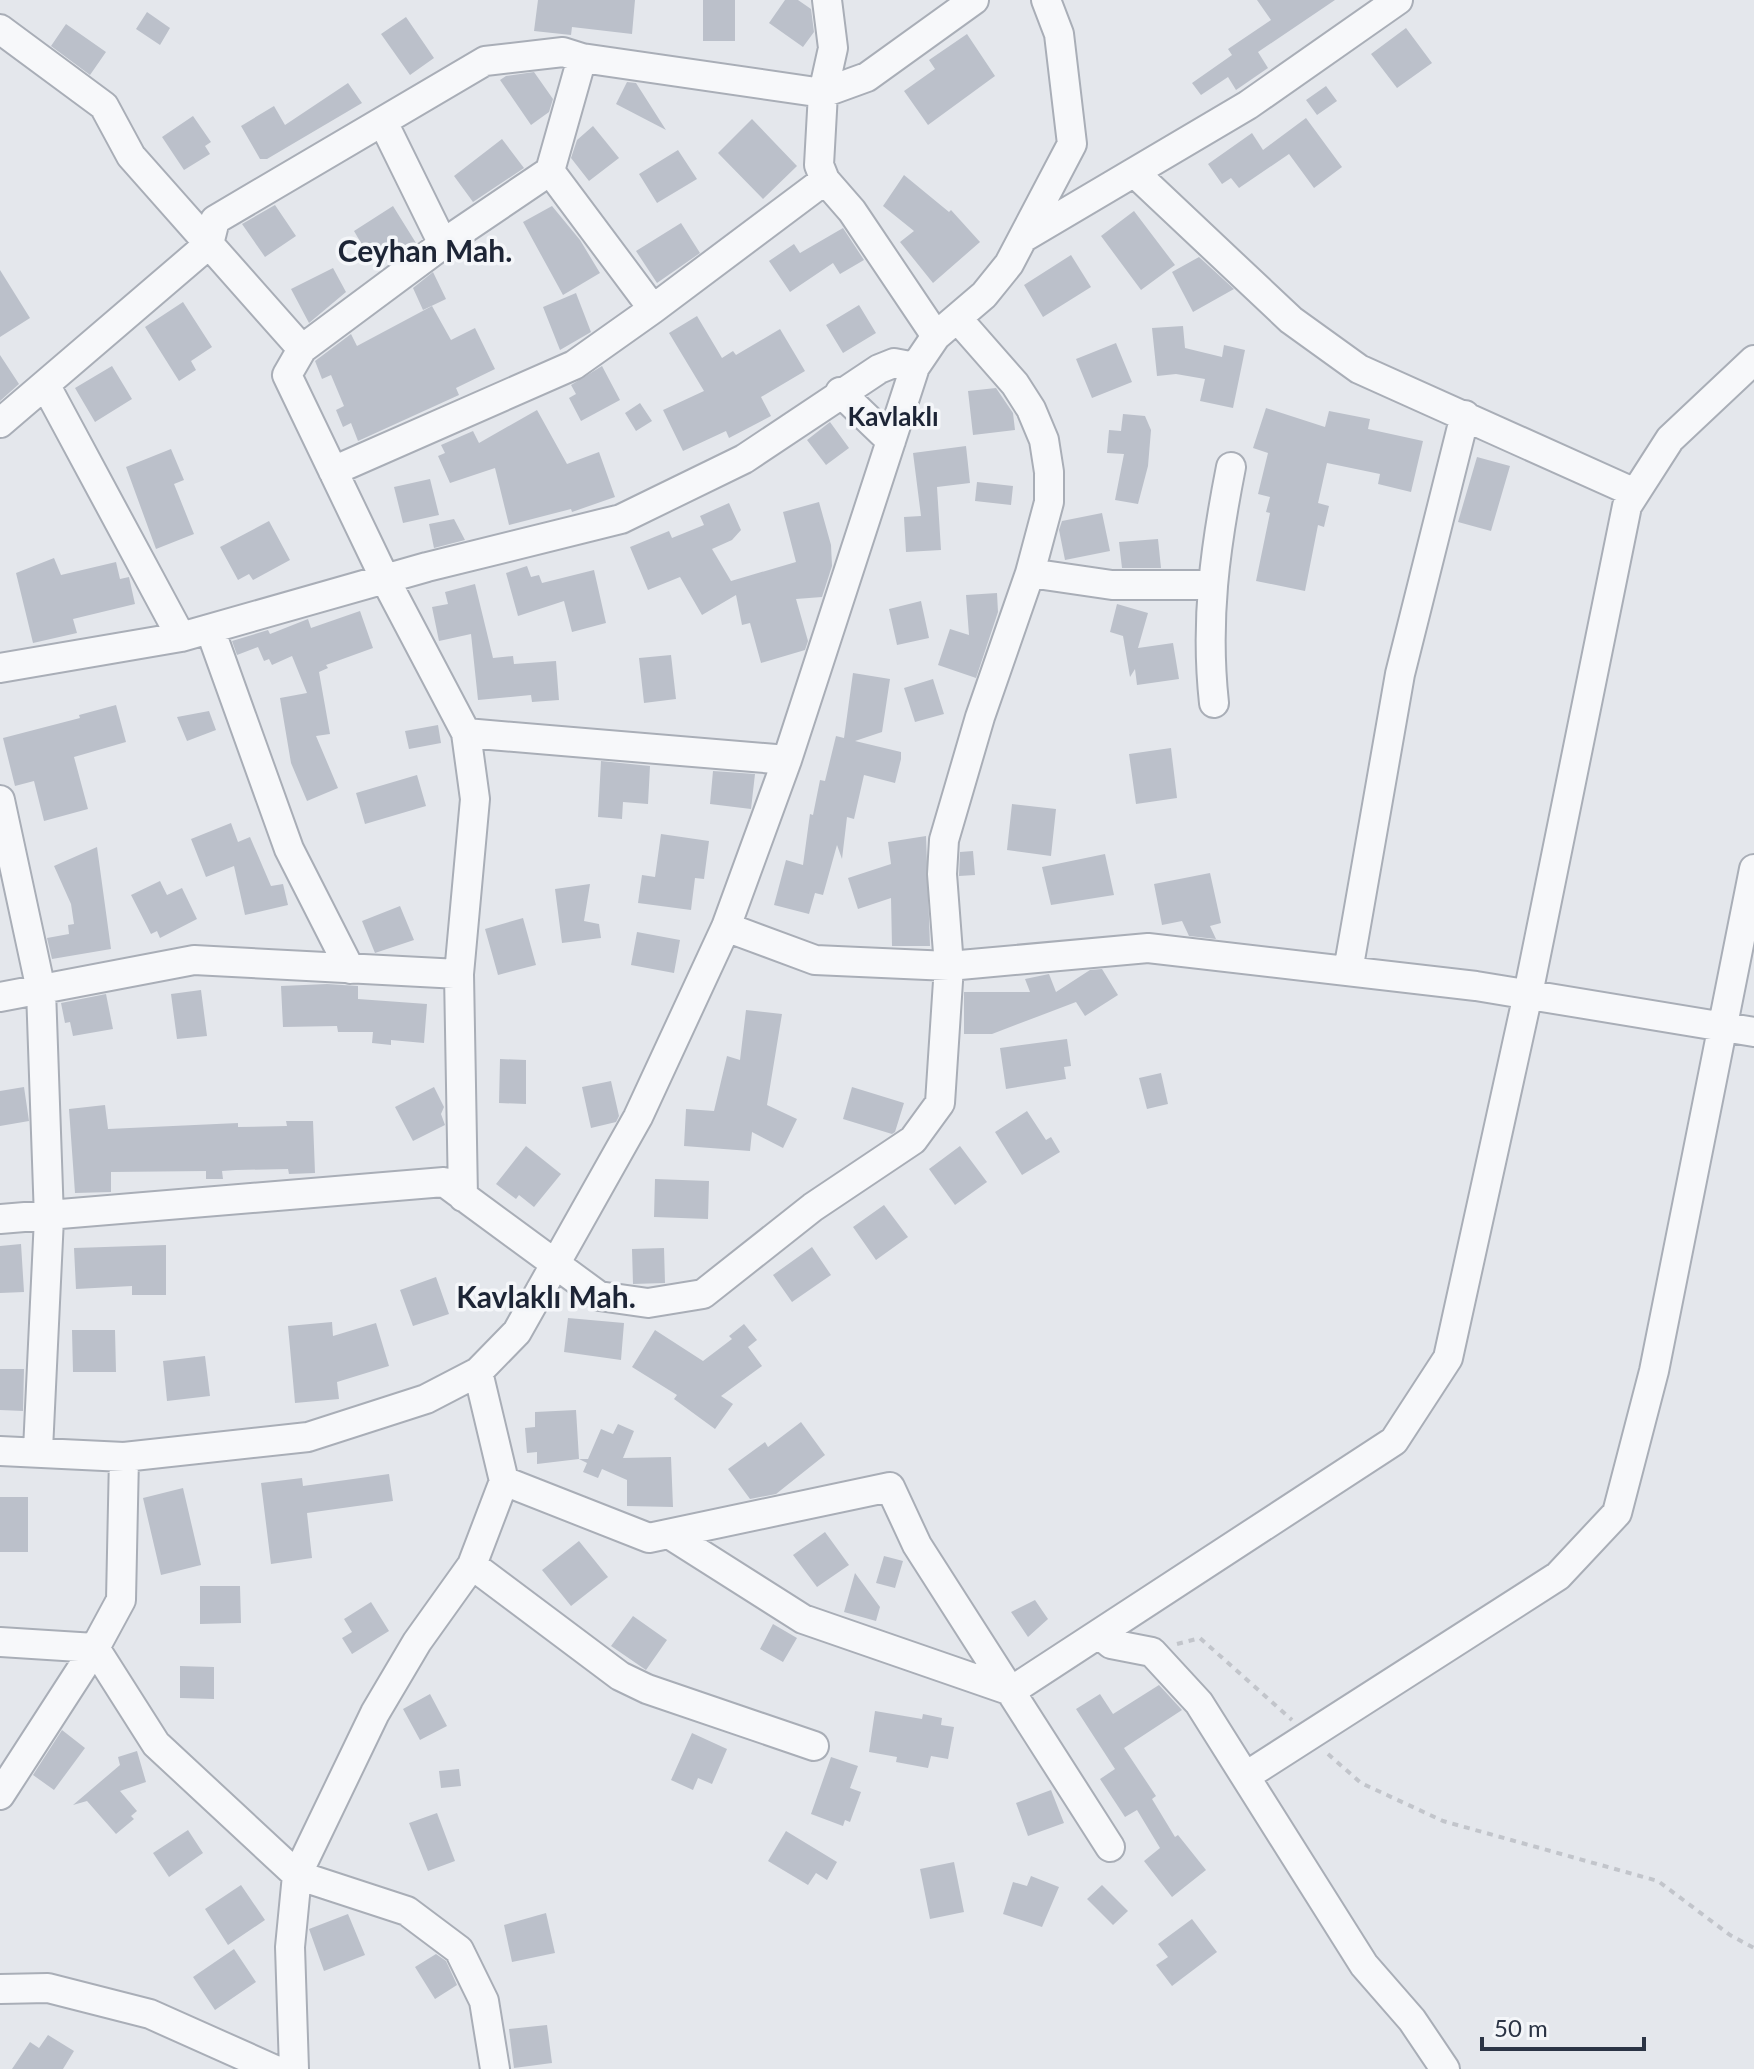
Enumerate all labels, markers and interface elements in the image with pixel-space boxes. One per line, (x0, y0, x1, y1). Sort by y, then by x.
district label: Ceyhan Mah. (338, 232, 512, 268)
district label: Kavlaklı (847, 400, 939, 432)
district label: Kavlaklı Mah. (456, 1278, 636, 1314)
scale bar (1482, 2001, 1644, 2051)
text: 50 m (1494, 2013, 1548, 2042)

